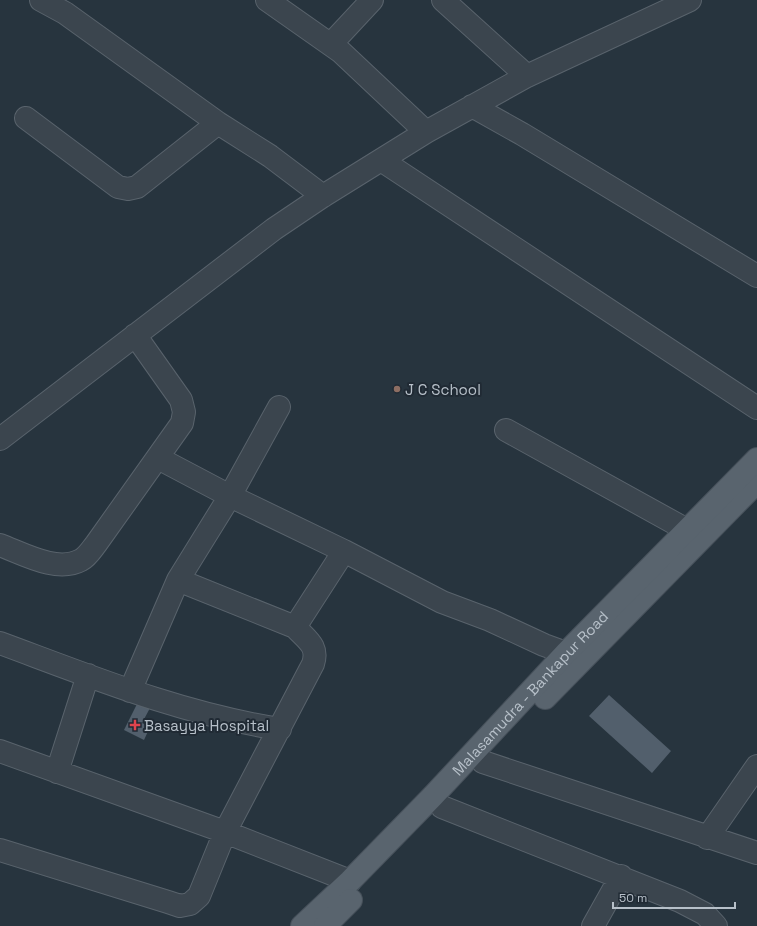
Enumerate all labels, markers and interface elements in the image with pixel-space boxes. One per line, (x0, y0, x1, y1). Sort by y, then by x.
place label: J C School (405, 380, 481, 399)
marker: J C School (392, 384, 402, 394)
street label: Malasamudra - Bankapur Road (448, 607, 612, 779)
place label: Basayya Hospital (144, 716, 269, 735)
marker: Basayya Hospital (129, 719, 141, 731)
scale bar (613, 884, 735, 910)
text: 50 m (619, 890, 647, 906)

